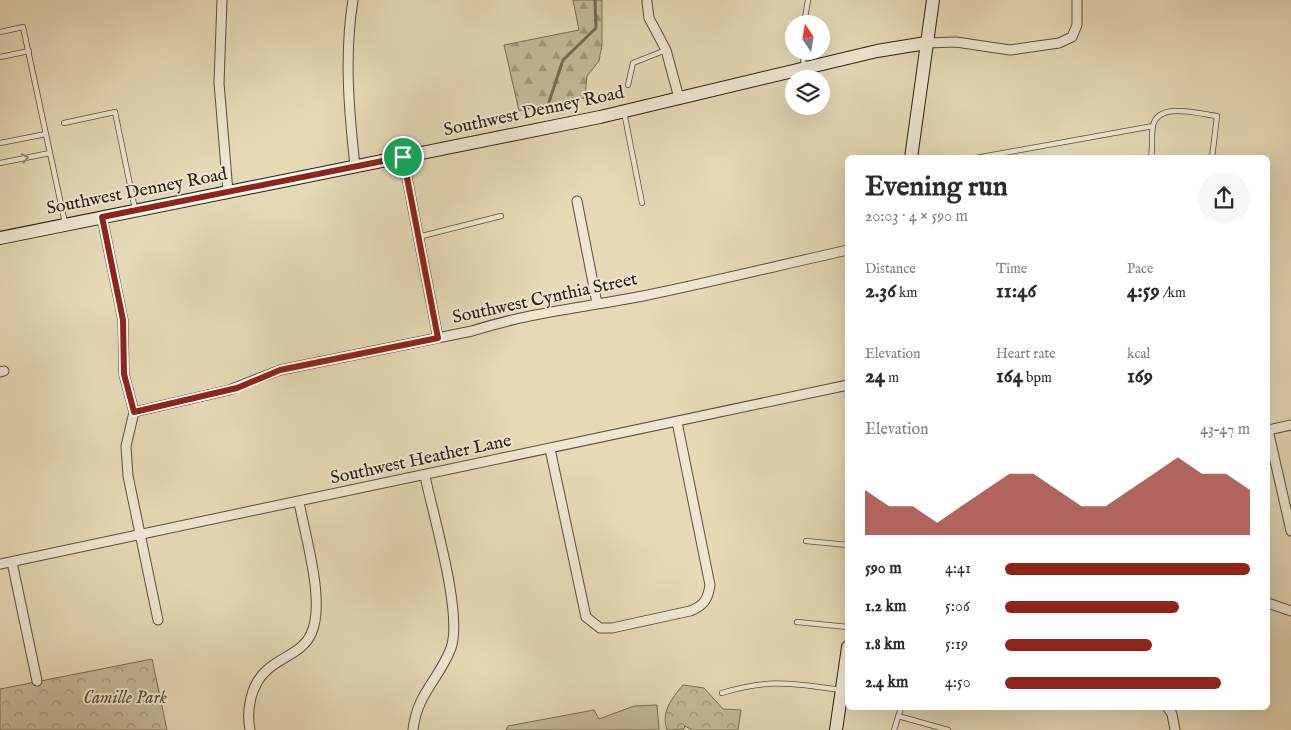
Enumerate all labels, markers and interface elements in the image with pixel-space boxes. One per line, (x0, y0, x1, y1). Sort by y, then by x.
north arrow (785, 15, 830, 60)
map controls (785, 15, 830, 115)
button: layers (785, 70, 830, 115)
street label: Southwest Denney Road (442, 82, 627, 142)
pin (382, 136, 424, 178)
icon: arrive (389, 143, 417, 171)
one-way arrow (21, 153, 30, 164)
street label: Southwest Denney Road (45, 163, 230, 221)
text: Evening run (865, 170, 1008, 205)
button: share (1198, 172, 1250, 224)
text: 20:03 · 4 × 590 m (865, 207, 968, 227)
text: Distance (865, 260, 916, 278)
text: Time (996, 260, 1027, 278)
text: Pace (1127, 260, 1154, 278)
street label: Southwest Cynthia Street (450, 268, 640, 330)
text: 2.36 (865, 278, 896, 305)
text: 11:46 (996, 278, 1036, 305)
text: 4:59 (1127, 278, 1160, 305)
text: km (896, 284, 917, 302)
text: /km (1160, 284, 1186, 302)
text: Elevation (865, 345, 921, 363)
text: Heart rate (996, 345, 1056, 363)
text: kcal (1127, 345, 1150, 363)
text: 24 (865, 363, 885, 390)
text: 164 (996, 363, 1023, 390)
text: 169 (1127, 363, 1153, 390)
text: m (885, 369, 899, 387)
text: bpm (1023, 369, 1052, 387)
text: Elevation (865, 420, 928, 440)
text: 43–47 m (1200, 420, 1250, 440)
street label: Southwest Heather Lane (328, 430, 514, 490)
text: 590 m (865, 559, 902, 579)
text: 4:41 (945, 559, 971, 579)
text: 1.2 km (865, 597, 906, 617)
text: 5:06 (945, 597, 970, 617)
text: 1.8 km (865, 635, 905, 655)
text: 5:19 (945, 635, 968, 655)
text: 2.4 km (865, 673, 908, 693)
text: 4:50 (945, 673, 971, 693)
park label: Camille Park (83, 687, 167, 710)

